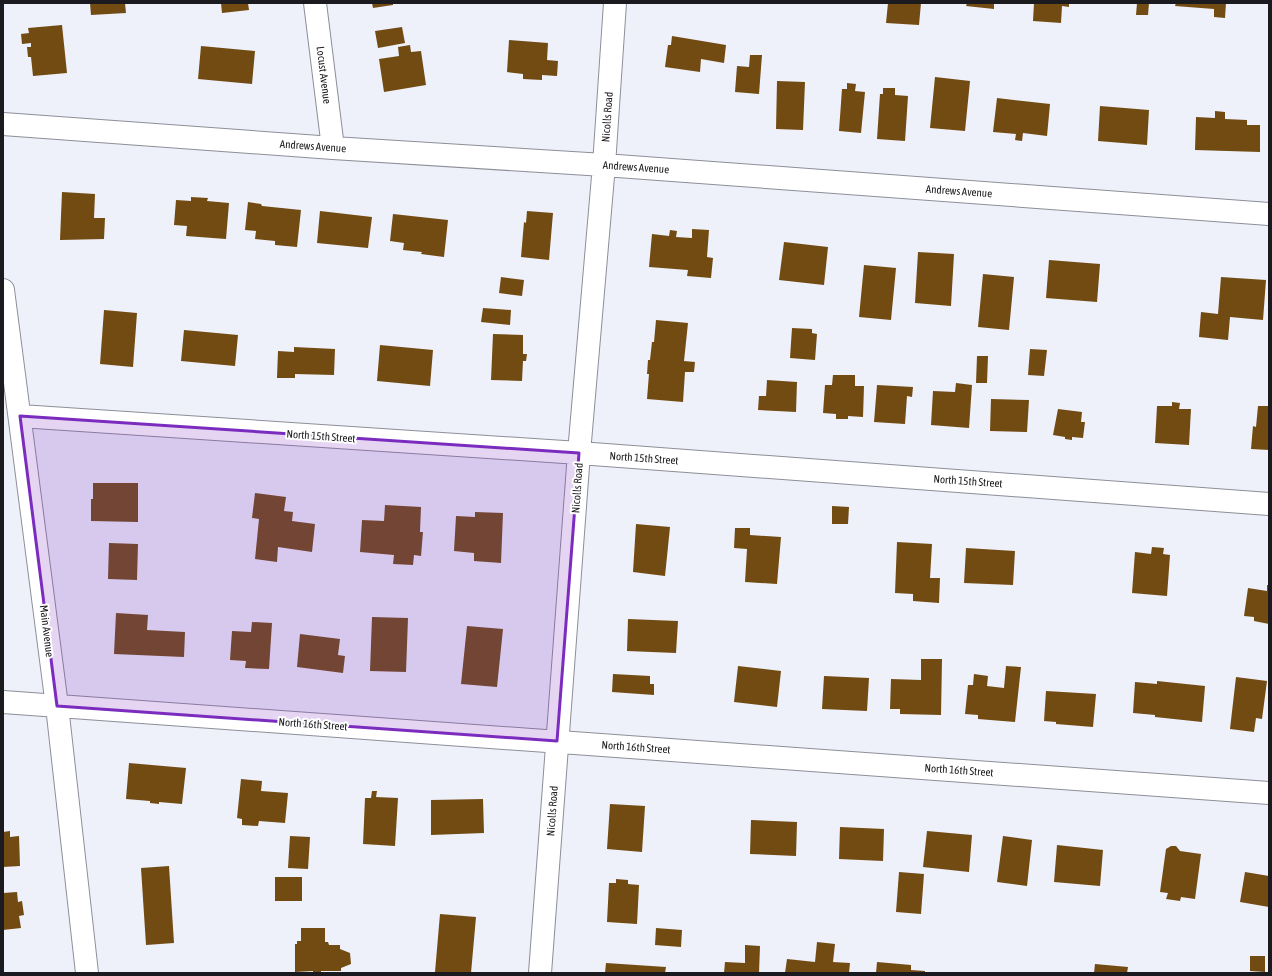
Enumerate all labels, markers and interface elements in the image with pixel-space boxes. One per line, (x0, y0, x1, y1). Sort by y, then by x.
street label: Locust Avenue (315, 46, 333, 104)
street label: Nicolls Road (599, 91, 615, 143)
street label: Andrews Avenue (279, 138, 347, 154)
street label: Andrews Avenue (602, 159, 670, 175)
street label: Andrews Avenue (925, 183, 993, 199)
street label: North 15th Street (286, 428, 356, 444)
street label: North 15th Street (609, 450, 679, 466)
street label: Nicolls Road (569, 462, 585, 514)
street label: North 15th Street (933, 473, 1003, 489)
street label: Main Avenue (38, 604, 56, 658)
street label: North 16th Street (278, 716, 348, 732)
street label: North 16th Street (601, 739, 671, 755)
street label: North 16th Street (924, 762, 994, 778)
street label: Nicolls Road (544, 785, 560, 837)

